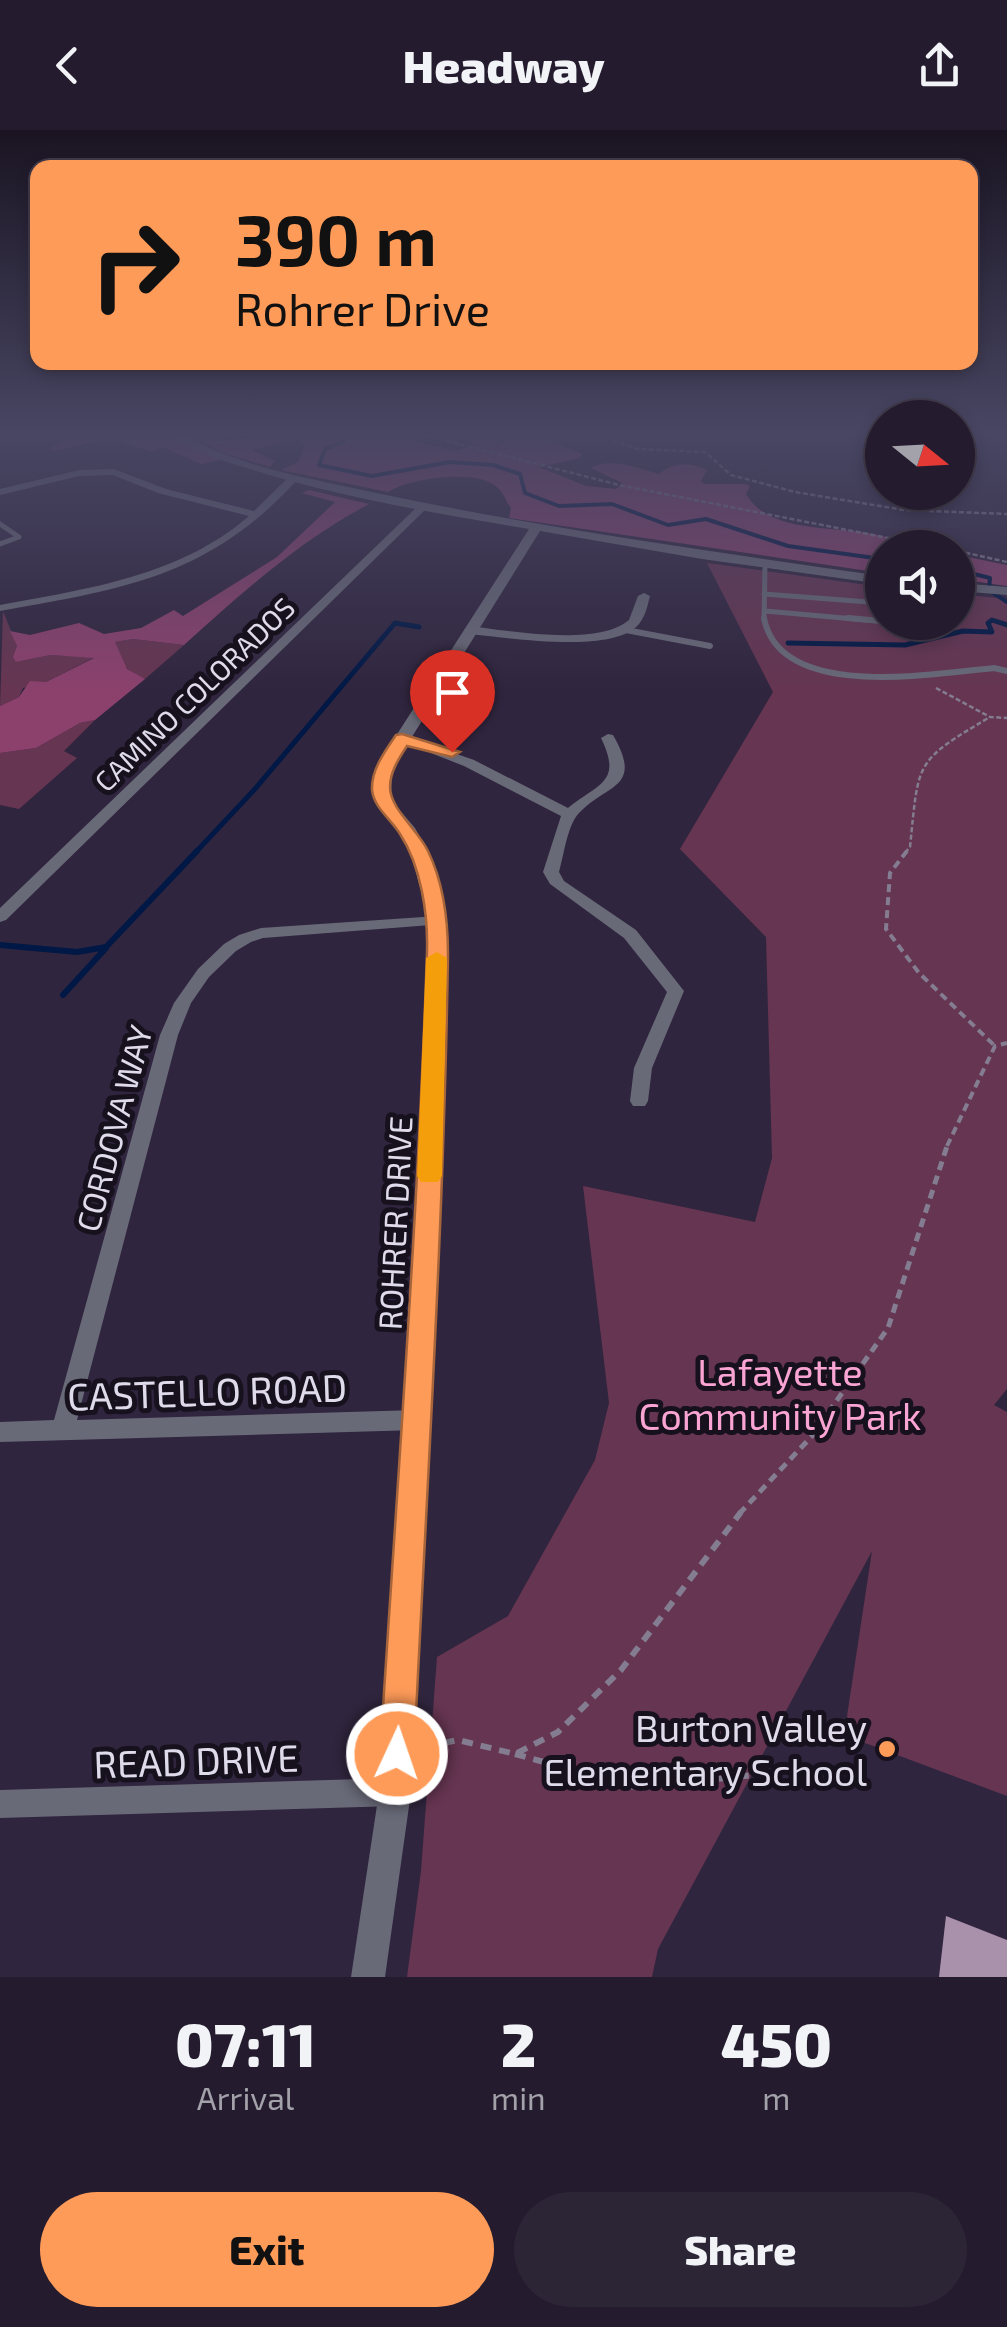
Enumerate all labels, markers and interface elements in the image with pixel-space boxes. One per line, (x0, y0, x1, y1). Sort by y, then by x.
icon: back (40, 38, 95, 93)
text: Headway (402, 38, 605, 92)
icon: share (912, 38, 967, 93)
text: 390 m (235, 196, 437, 280)
icon: right (70, 200, 200, 330)
text: Rohrer Drive (235, 281, 490, 335)
north arrow (865, 400, 975, 510)
map controls (865, 400, 975, 640)
button: sound (865, 530, 975, 640)
street label: CAMINO COLORADOS (87, 590, 301, 798)
pin (410, 650, 495, 753)
icon: arrive (425, 665, 480, 720)
street label: CORDOVA WAY (67, 1021, 159, 1235)
street label: ROHRER DRIVE (369, 1115, 419, 1331)
park label: Lafayette Community Park (639, 1348, 921, 1438)
street label: CASTELLO ROAD (66, 1363, 348, 1419)
position arrow (345, 1702, 449, 1806)
place label: Burton Valley Elementary School (544, 1704, 867, 1794)
street label: READ DRIVE (93, 1733, 299, 1787)
marker: Burton Valley Elementary School (876, 1738, 898, 1760)
text: 07:11 (175, 2007, 316, 2079)
text: 2 (501, 2007, 536, 2079)
text: 450 (721, 2007, 832, 2079)
text: Arrival (197, 2078, 294, 2116)
text: min (491, 2078, 546, 2116)
text: m (762, 2078, 790, 2116)
button: Exit (40, 2192, 494, 2307)
button: Share (514, 2192, 967, 2307)

